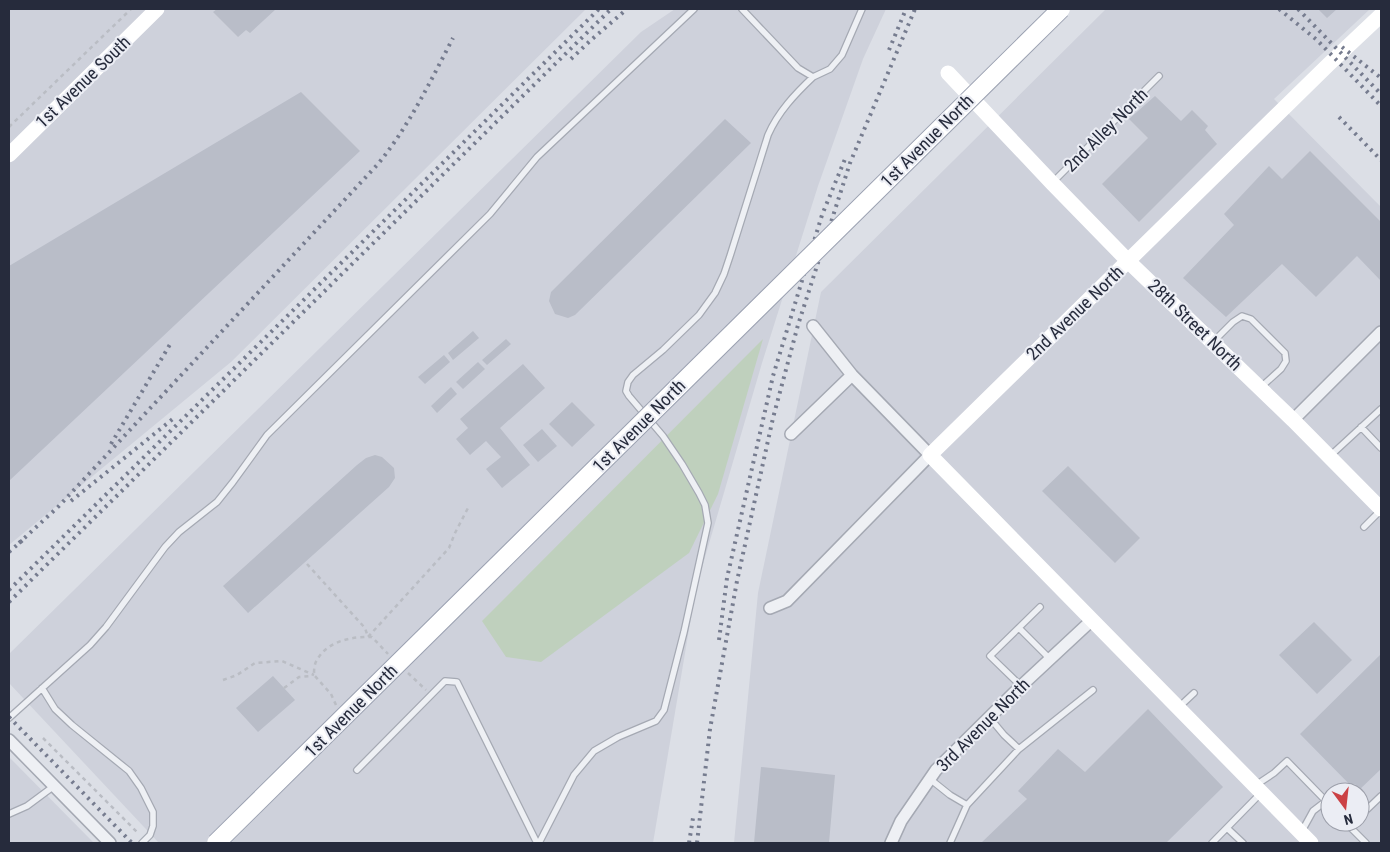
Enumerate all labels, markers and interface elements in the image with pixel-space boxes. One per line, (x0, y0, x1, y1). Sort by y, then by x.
street label: 1st Avenue South (31, 31, 134, 132)
street label: 2nd Alley North (1060, 84, 1152, 176)
street label: 1st Avenue North (876, 90, 977, 191)
street label: 2nd Avenue North (1022, 261, 1128, 364)
street label: 28th Street North (1144, 275, 1247, 375)
street label: 1st Avenue North (588, 375, 689, 476)
street label: 1st Avenue North (300, 660, 401, 761)
street label: 3rd Avenue North (932, 674, 1034, 776)
north arrow (1320, 782, 1370, 832)
text: N (1342, 811, 1355, 828)

